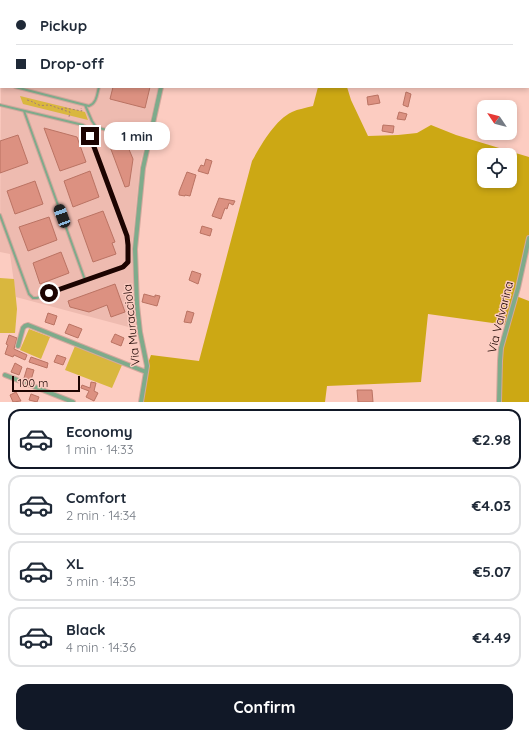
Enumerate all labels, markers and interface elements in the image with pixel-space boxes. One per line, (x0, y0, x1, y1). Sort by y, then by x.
text: Pickup (40, 16, 87, 35)
text: Drop-off (40, 54, 104, 73)
north arrow (477, 100, 517, 140)
map controls (477, 100, 517, 188)
callout: 1 min (104, 122, 170, 150)
route end (81, 127, 99, 145)
text: 1 min (121, 128, 153, 144)
button: locate (477, 148, 517, 188)
car (52, 203, 72, 229)
street label: Via Valvarina (484, 279, 516, 355)
street label: Via Muracciola (119, 283, 143, 367)
route start (40, 284, 58, 302)
scale bar (12, 374, 80, 393)
text: 100 m (18, 376, 48, 390)
icon: car (18, 421, 54, 457)
text: Economy (66, 422, 133, 441)
text: €2.98 (473, 430, 511, 449)
text: 1 min · 14:33 (66, 441, 134, 457)
icon: car (18, 487, 54, 523)
text: Comfort (66, 488, 127, 507)
text: €4.03 (472, 496, 511, 515)
text: 2 min · 14:34 (66, 507, 136, 523)
icon: car (18, 553, 54, 589)
text: XL (66, 554, 84, 573)
text: €5.07 (473, 562, 511, 581)
text: 3 min · 14:35 (66, 573, 136, 589)
icon: car (18, 619, 54, 655)
text: Black (66, 620, 106, 639)
text: €4.49 (472, 628, 511, 647)
text: 4 min · 14:36 (66, 639, 136, 655)
button: Confirm (16, 684, 513, 730)

